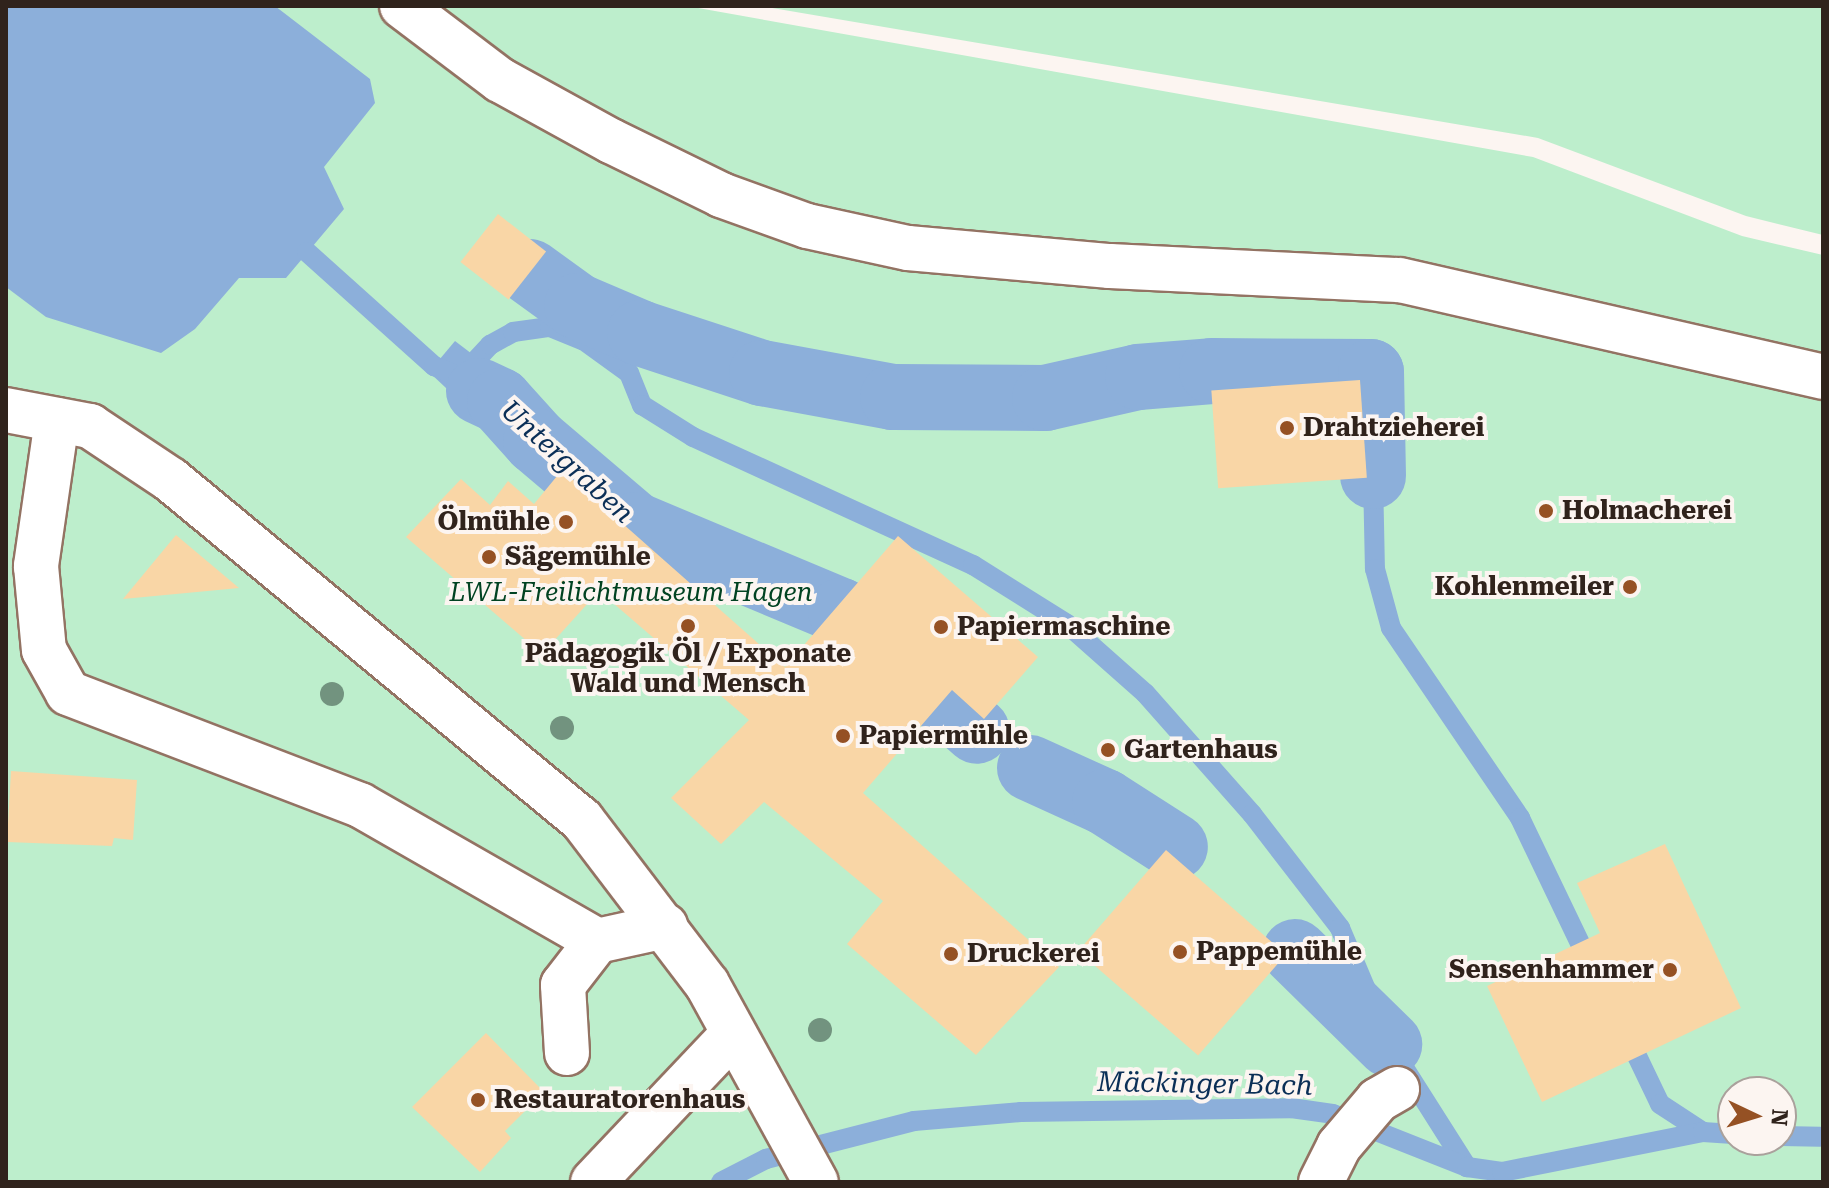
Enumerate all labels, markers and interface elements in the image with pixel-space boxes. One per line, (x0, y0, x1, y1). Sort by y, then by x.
water label: Untergraben (494, 394, 640, 530)
place label: Drahtzieherei (1303, 412, 1484, 444)
marker: Drahtzieherei (1278, 419, 1296, 437)
place label: Holmacherei (1562, 495, 1732, 527)
marker: Holmacherei (1537, 502, 1555, 520)
place label: Ölmühle (437, 506, 550, 538)
marker: Ölmühle (557, 513, 575, 531)
place label: Sägemühle (505, 541, 651, 573)
marker: Sägemühle (480, 548, 498, 566)
place label: Kohlenmeiler (1434, 571, 1614, 603)
park label: LWL-Freilichtmuseum Hagen (449, 577, 813, 609)
marker: Kohlenmeiler (1621, 578, 1639, 596)
place label: Papiermaschine (957, 611, 1171, 643)
marker: Pädagogik Öl / Exponate Wald und Mensch (679, 617, 697, 635)
marker: Papiermaschine (932, 618, 950, 636)
place label: Pädagogik Öl / Exponate Wald und Mensch (525, 638, 851, 700)
place label: Papiermühle (859, 720, 1028, 752)
marker: Papiermühle (834, 727, 852, 745)
place label: Gartenhaus (1124, 734, 1278, 766)
marker: Gartenhaus (1099, 741, 1117, 759)
place label: Pappemühle (1196, 936, 1362, 968)
place label: Druckerei (967, 938, 1100, 970)
marker: Pappemühle (1171, 943, 1189, 961)
marker: Druckerei (942, 945, 960, 963)
place label: Sensenhammer (1449, 954, 1654, 986)
marker: Sensenhammer (1661, 961, 1679, 979)
water label: Mäckinger Bach (1097, 1065, 1313, 1103)
north arrow (1717, 1076, 1797, 1156)
place label: Restauratorenhaus (494, 1084, 745, 1116)
marker: Restauratorenhaus (469, 1091, 487, 1109)
text: N (1766, 1108, 1793, 1127)

